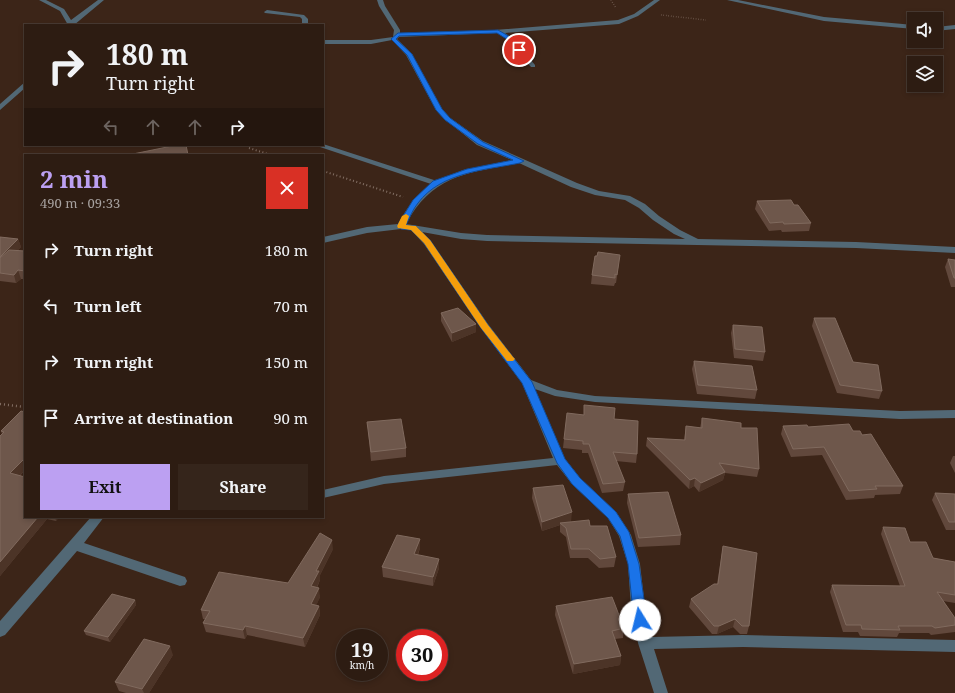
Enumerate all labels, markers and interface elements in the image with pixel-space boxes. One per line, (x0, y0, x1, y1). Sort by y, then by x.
map controls (907, 12, 943, 92)
button: sound (907, 12, 943, 48)
pin (502, 33, 536, 67)
text: 180 m (106, 35, 188, 73)
icon: arrive (508, 39, 530, 61)
icon: right (40, 40, 92, 92)
button: layers (907, 56, 943, 92)
text: Turn right (106, 71, 195, 95)
icon: left (100, 116, 122, 138)
icon: ahead (142, 116, 164, 138)
icon: ahead (184, 116, 206, 138)
icon: right (226, 116, 248, 138)
text: 2 min (40, 162, 108, 195)
button: close (266, 167, 308, 209)
text: 490 m · 09:33 (40, 194, 120, 212)
icon: right (40, 239, 62, 261)
text: Turn right (74, 240, 153, 260)
text: 180 m (265, 240, 308, 260)
icon: left (40, 295, 62, 317)
text: Turn left (74, 296, 142, 316)
text: 70 m (273, 296, 308, 316)
icon: right (40, 351, 62, 373)
text: Turn right (74, 352, 153, 372)
text: 150 m (265, 352, 308, 372)
icon: arrive (40, 407, 62, 429)
text: Arrive at destination (74, 408, 233, 428)
text: 90 m (273, 408, 308, 428)
button: Exit (40, 464, 170, 510)
button: Share (178, 464, 308, 510)
position arrow (619, 599, 661, 641)
speed limit sign: 30 (396, 629, 448, 681)
text: 19 (351, 636, 373, 663)
text: km/h (350, 658, 374, 672)

